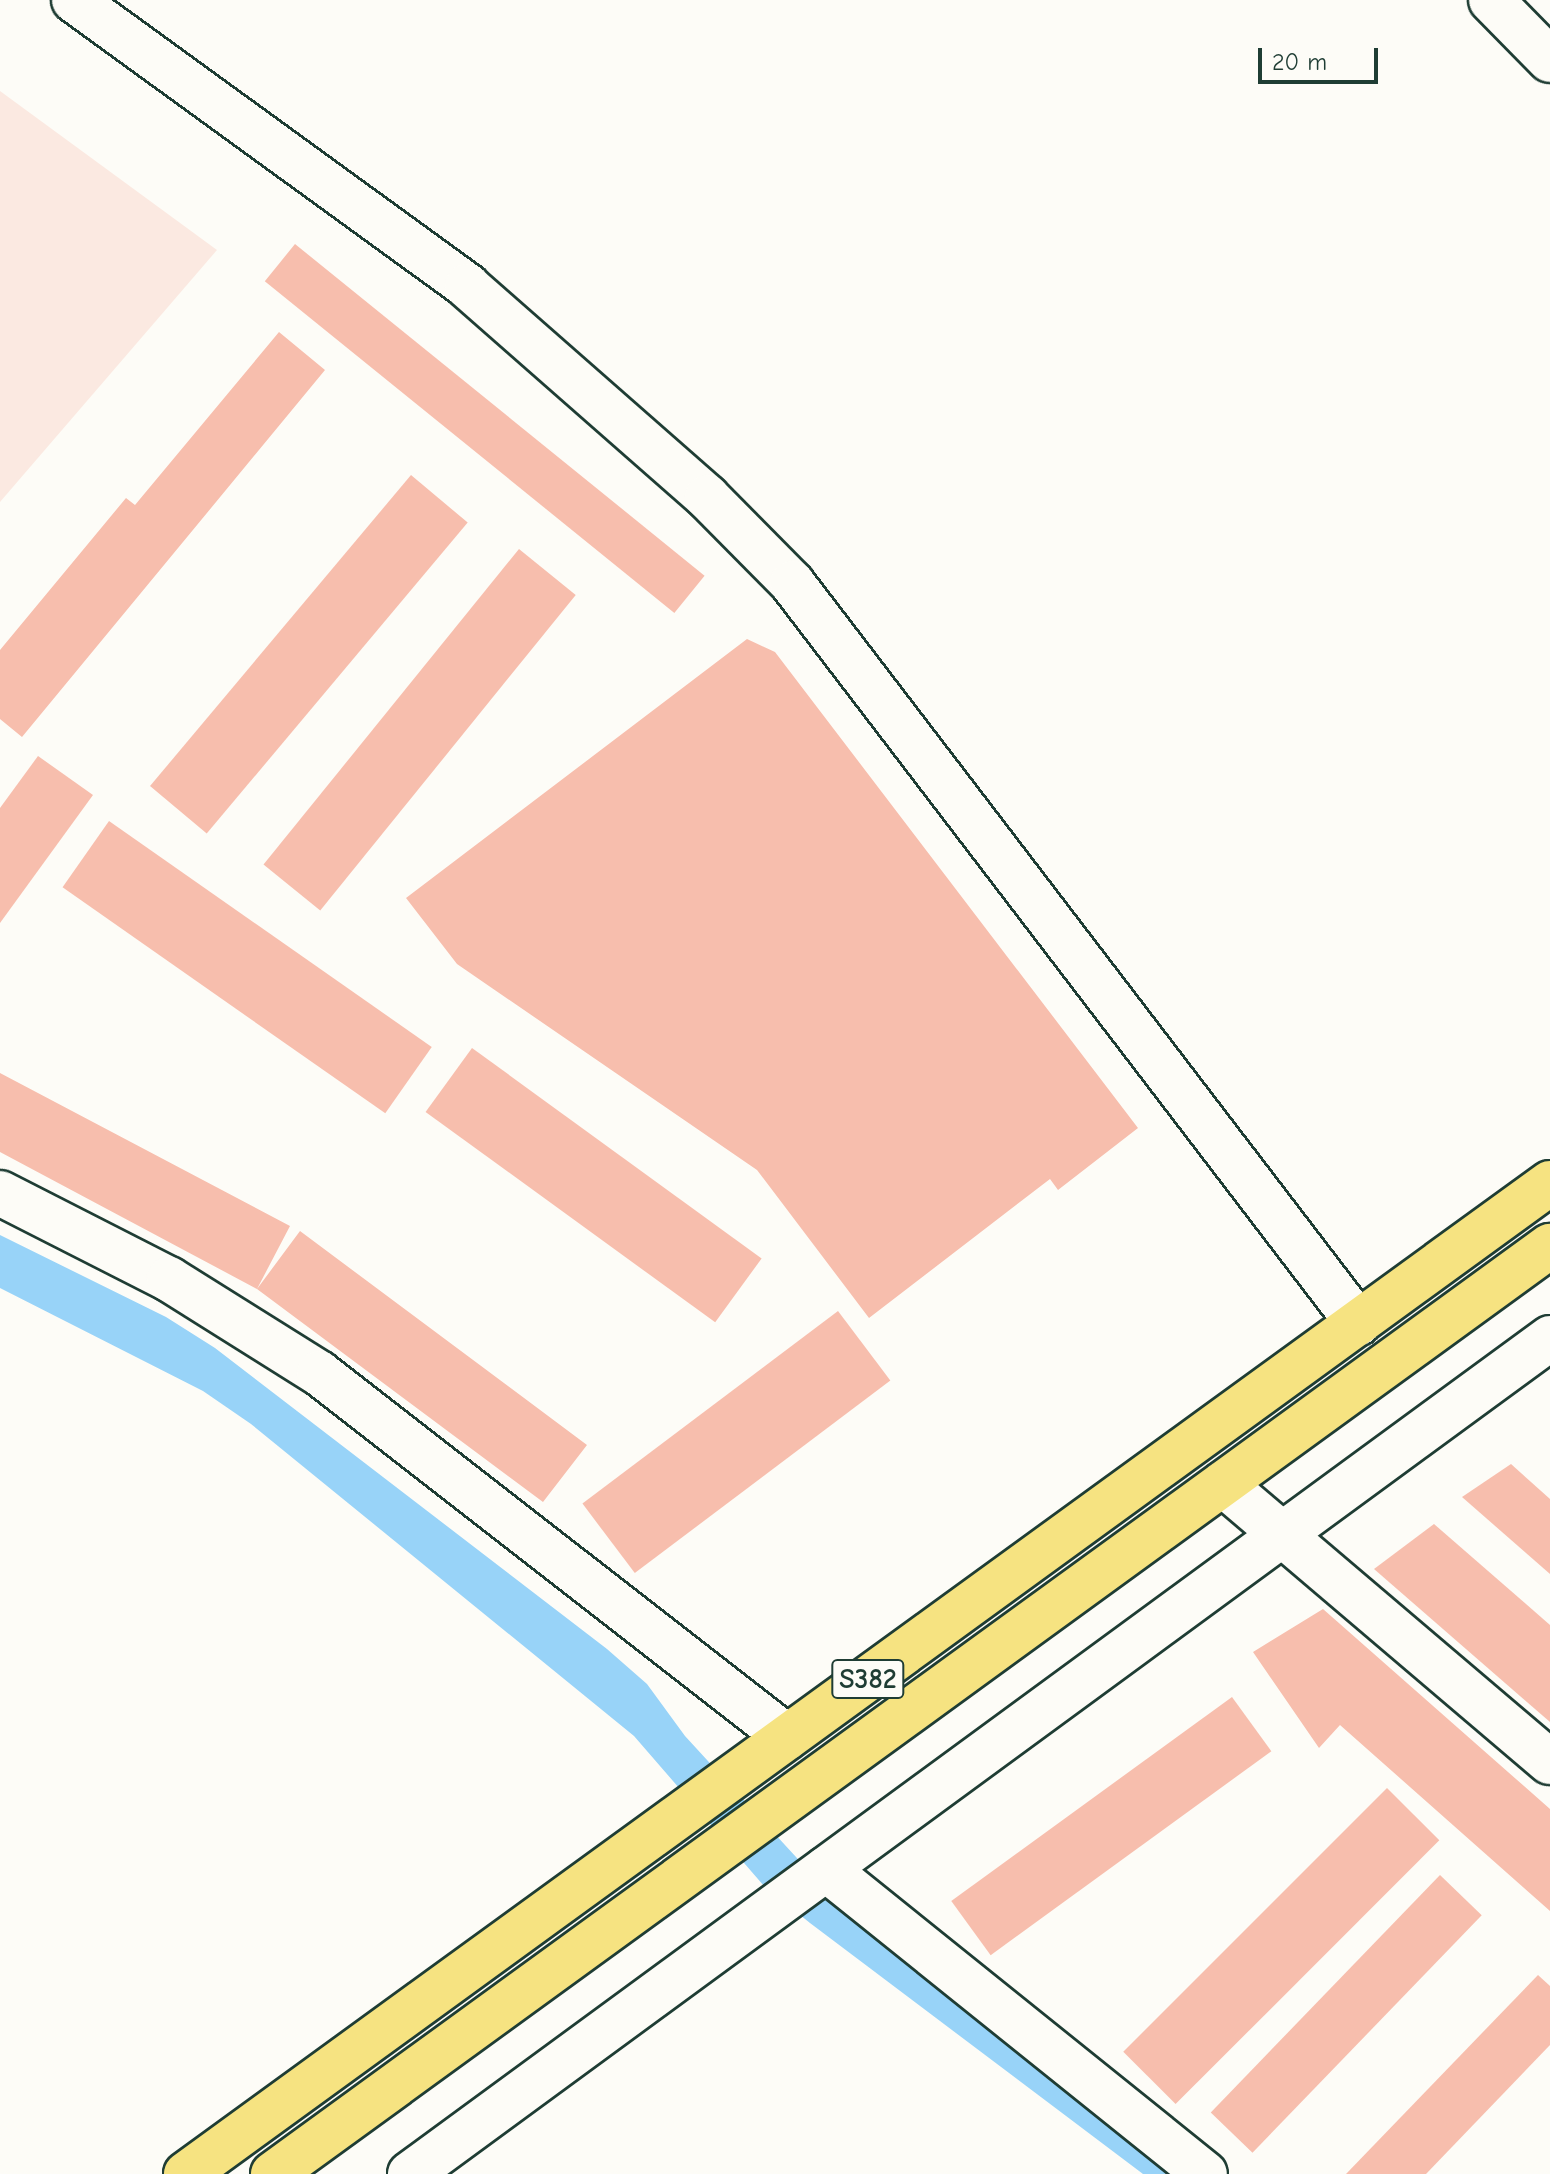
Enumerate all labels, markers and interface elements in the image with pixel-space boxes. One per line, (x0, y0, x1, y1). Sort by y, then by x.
scale bar (1262, 32, 1382, 82)
text: 20 m (1272, 48, 1327, 76)
road number: S382 (830, 1655, 906, 1703)

